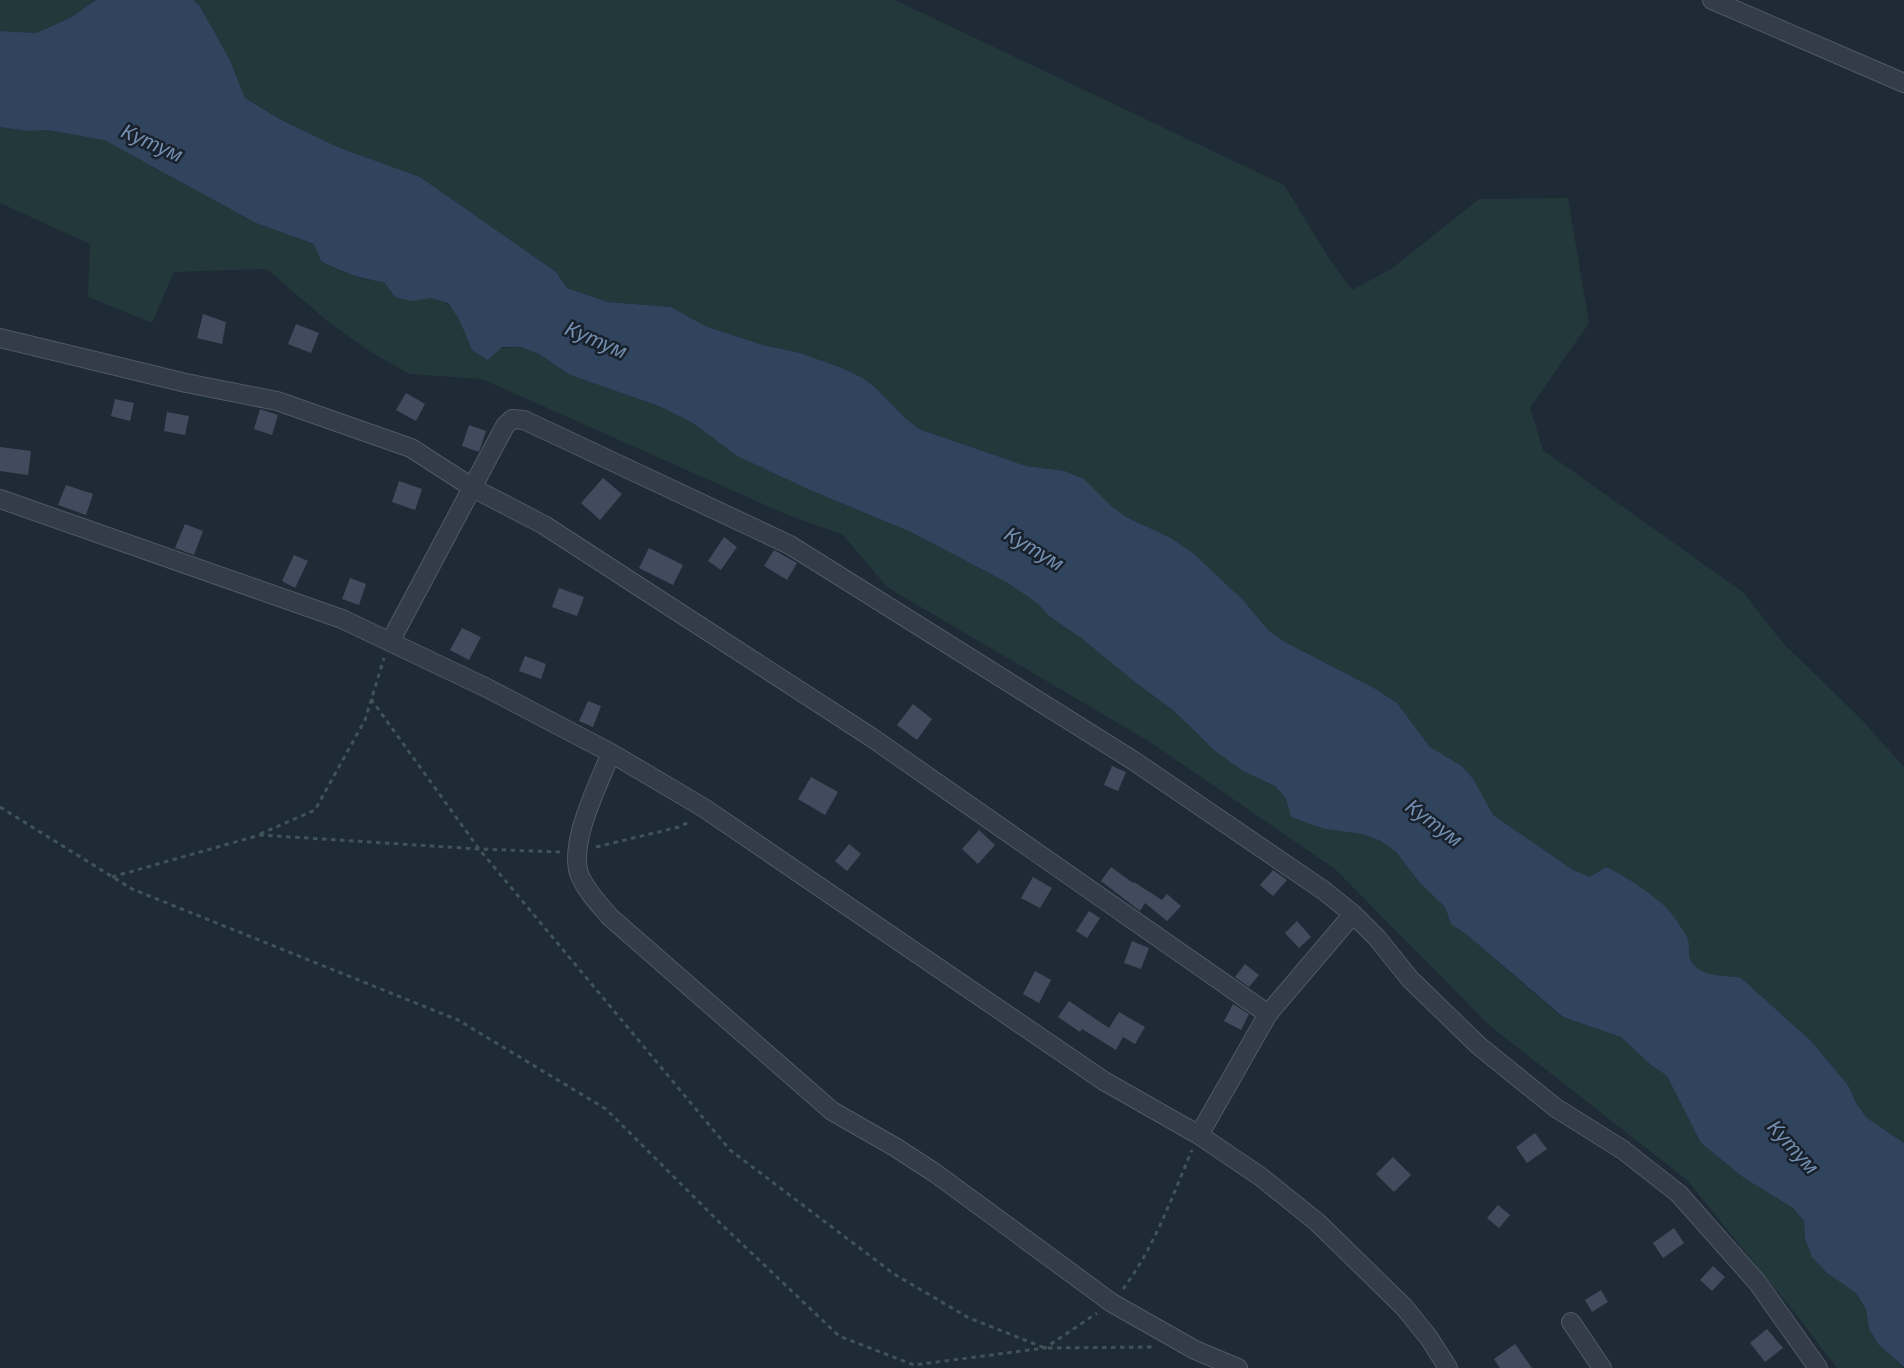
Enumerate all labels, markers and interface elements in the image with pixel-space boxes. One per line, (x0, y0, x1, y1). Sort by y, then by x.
water label: Кутум (118, 118, 187, 167)
water label: Кутум (562, 315, 631, 364)
water label: Кутум (1000, 521, 1068, 576)
water label: Кутум (1401, 793, 1468, 852)
water label: Кутум (1762, 1114, 1824, 1179)

